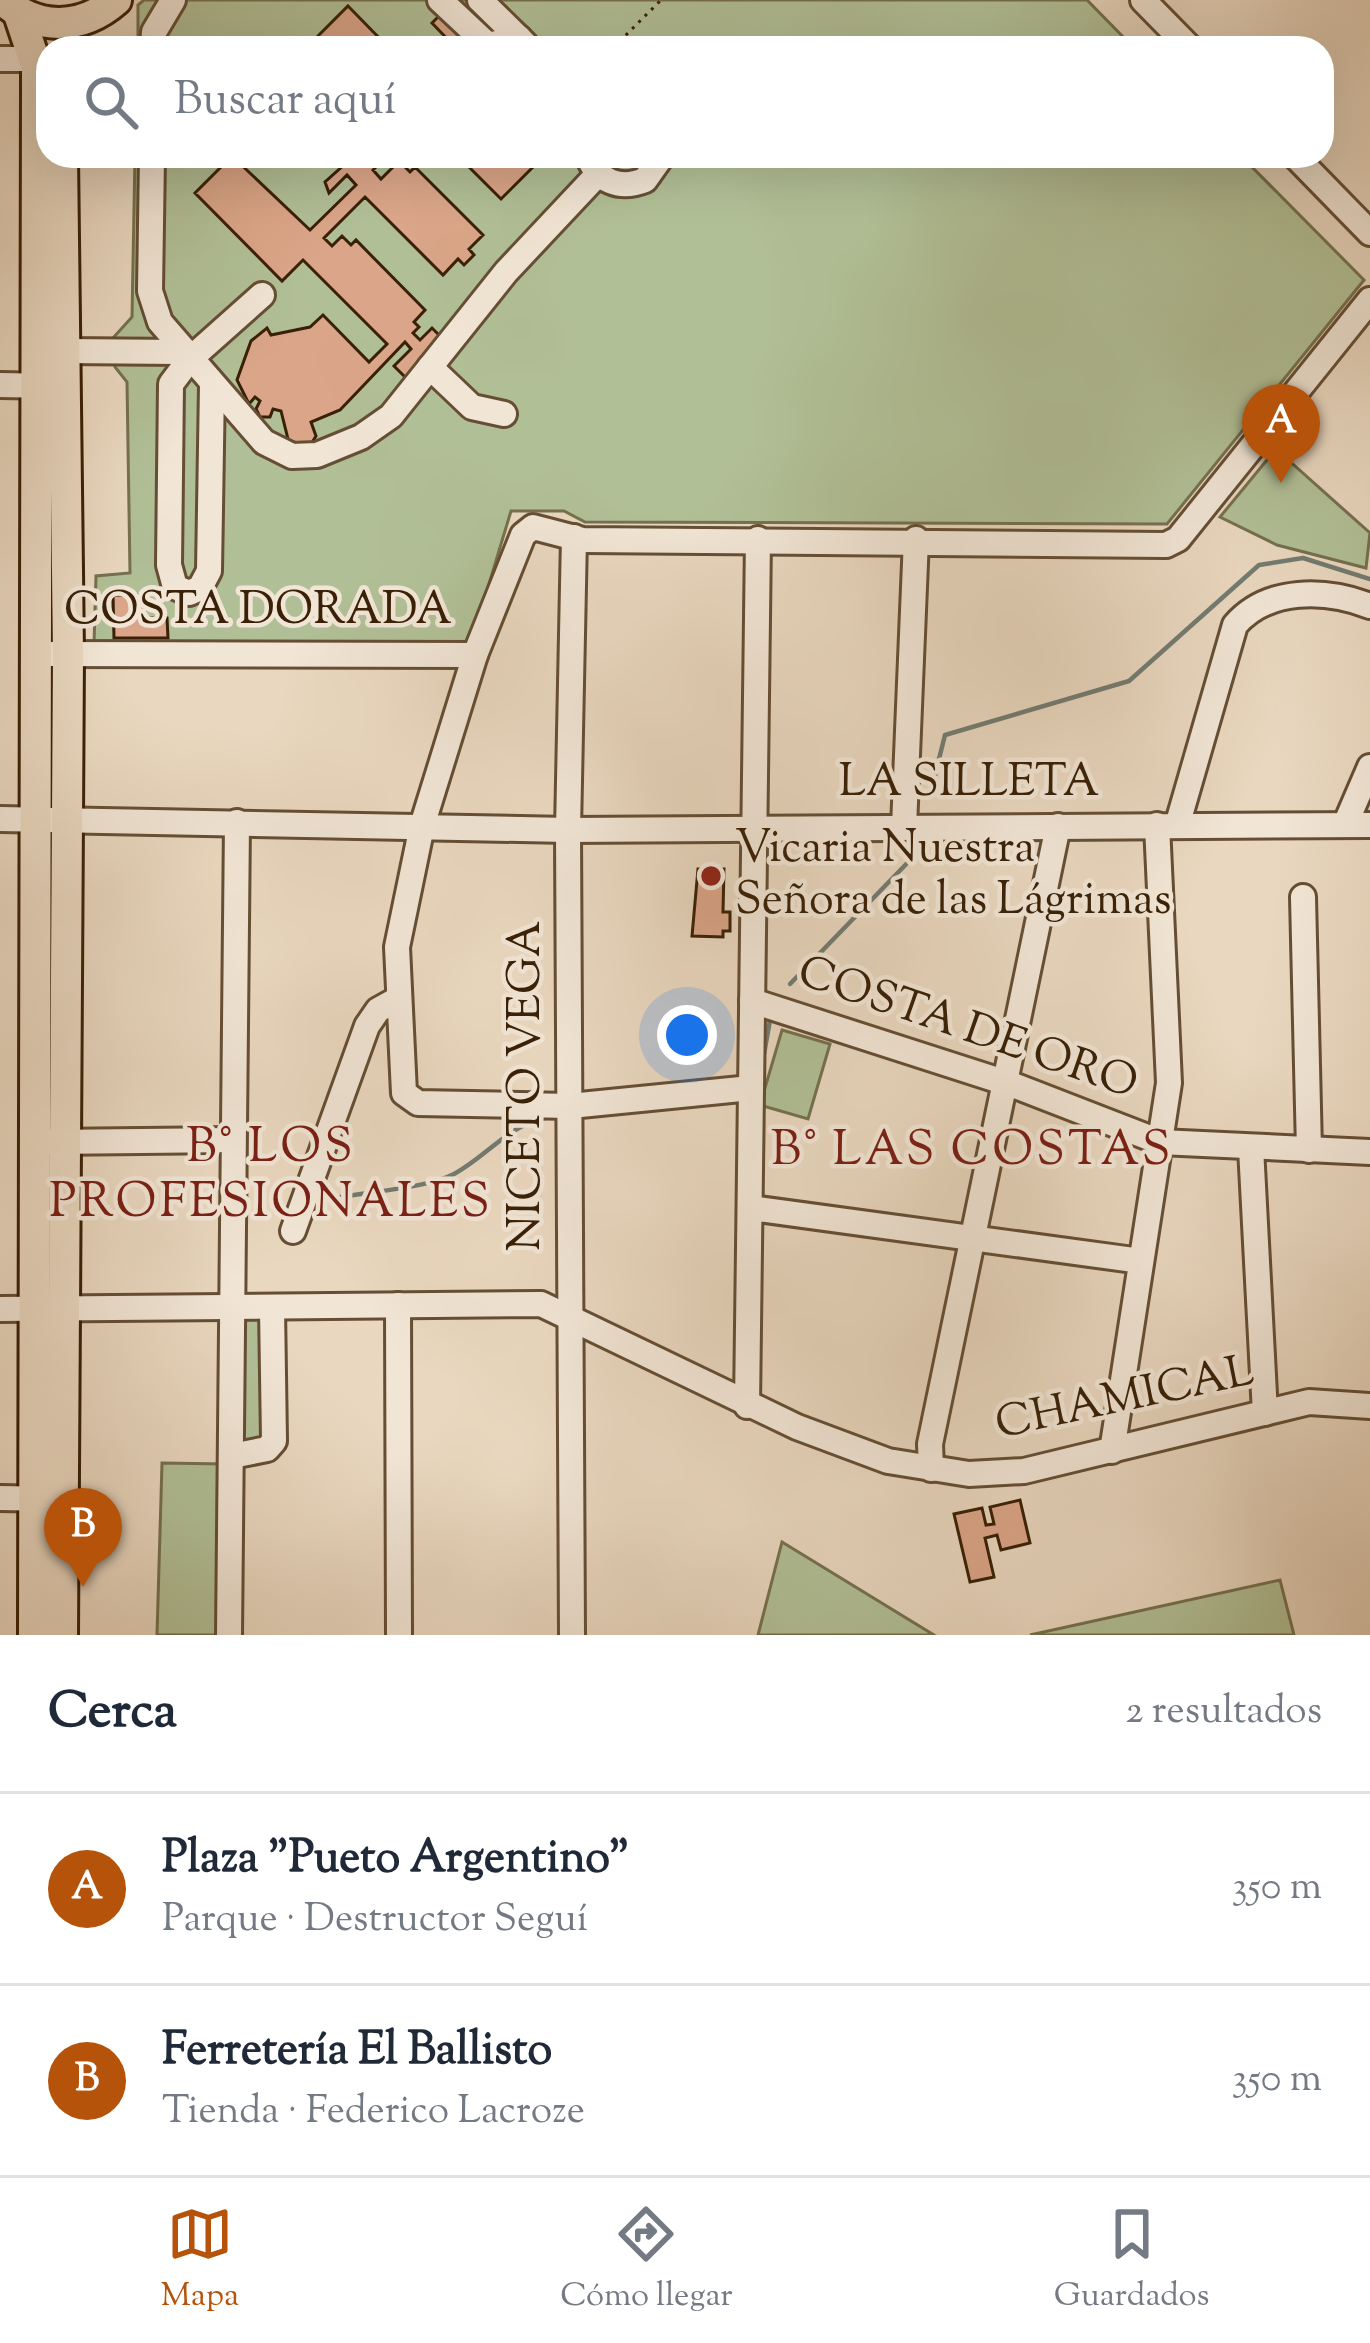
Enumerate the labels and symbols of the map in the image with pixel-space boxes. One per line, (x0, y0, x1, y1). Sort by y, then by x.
pin: A (1242, 384, 1320, 483)
street label: COSTA DORADA (64, 580, 452, 645)
street label: LA SILLETA (839, 752, 1099, 817)
place label: Vicaria Nuestra Señora de las Lágrimas (735, 818, 1171, 935)
marker: Vicaria Nuestra Señora de las Lágrimas (698, 863, 724, 889)
street label: NICETO VEGA (496, 921, 561, 1251)
street label: COSTA DE ORO (788, 941, 1146, 1119)
your location (657, 1005, 717, 1065)
district label: B° LOS PROFESIONALES (49, 1115, 493, 1239)
district label: B° LAS COSTAS (771, 1118, 1173, 1187)
street label: CHAMICAL (990, 1341, 1260, 1459)
pin: B (44, 1488, 122, 1587)

